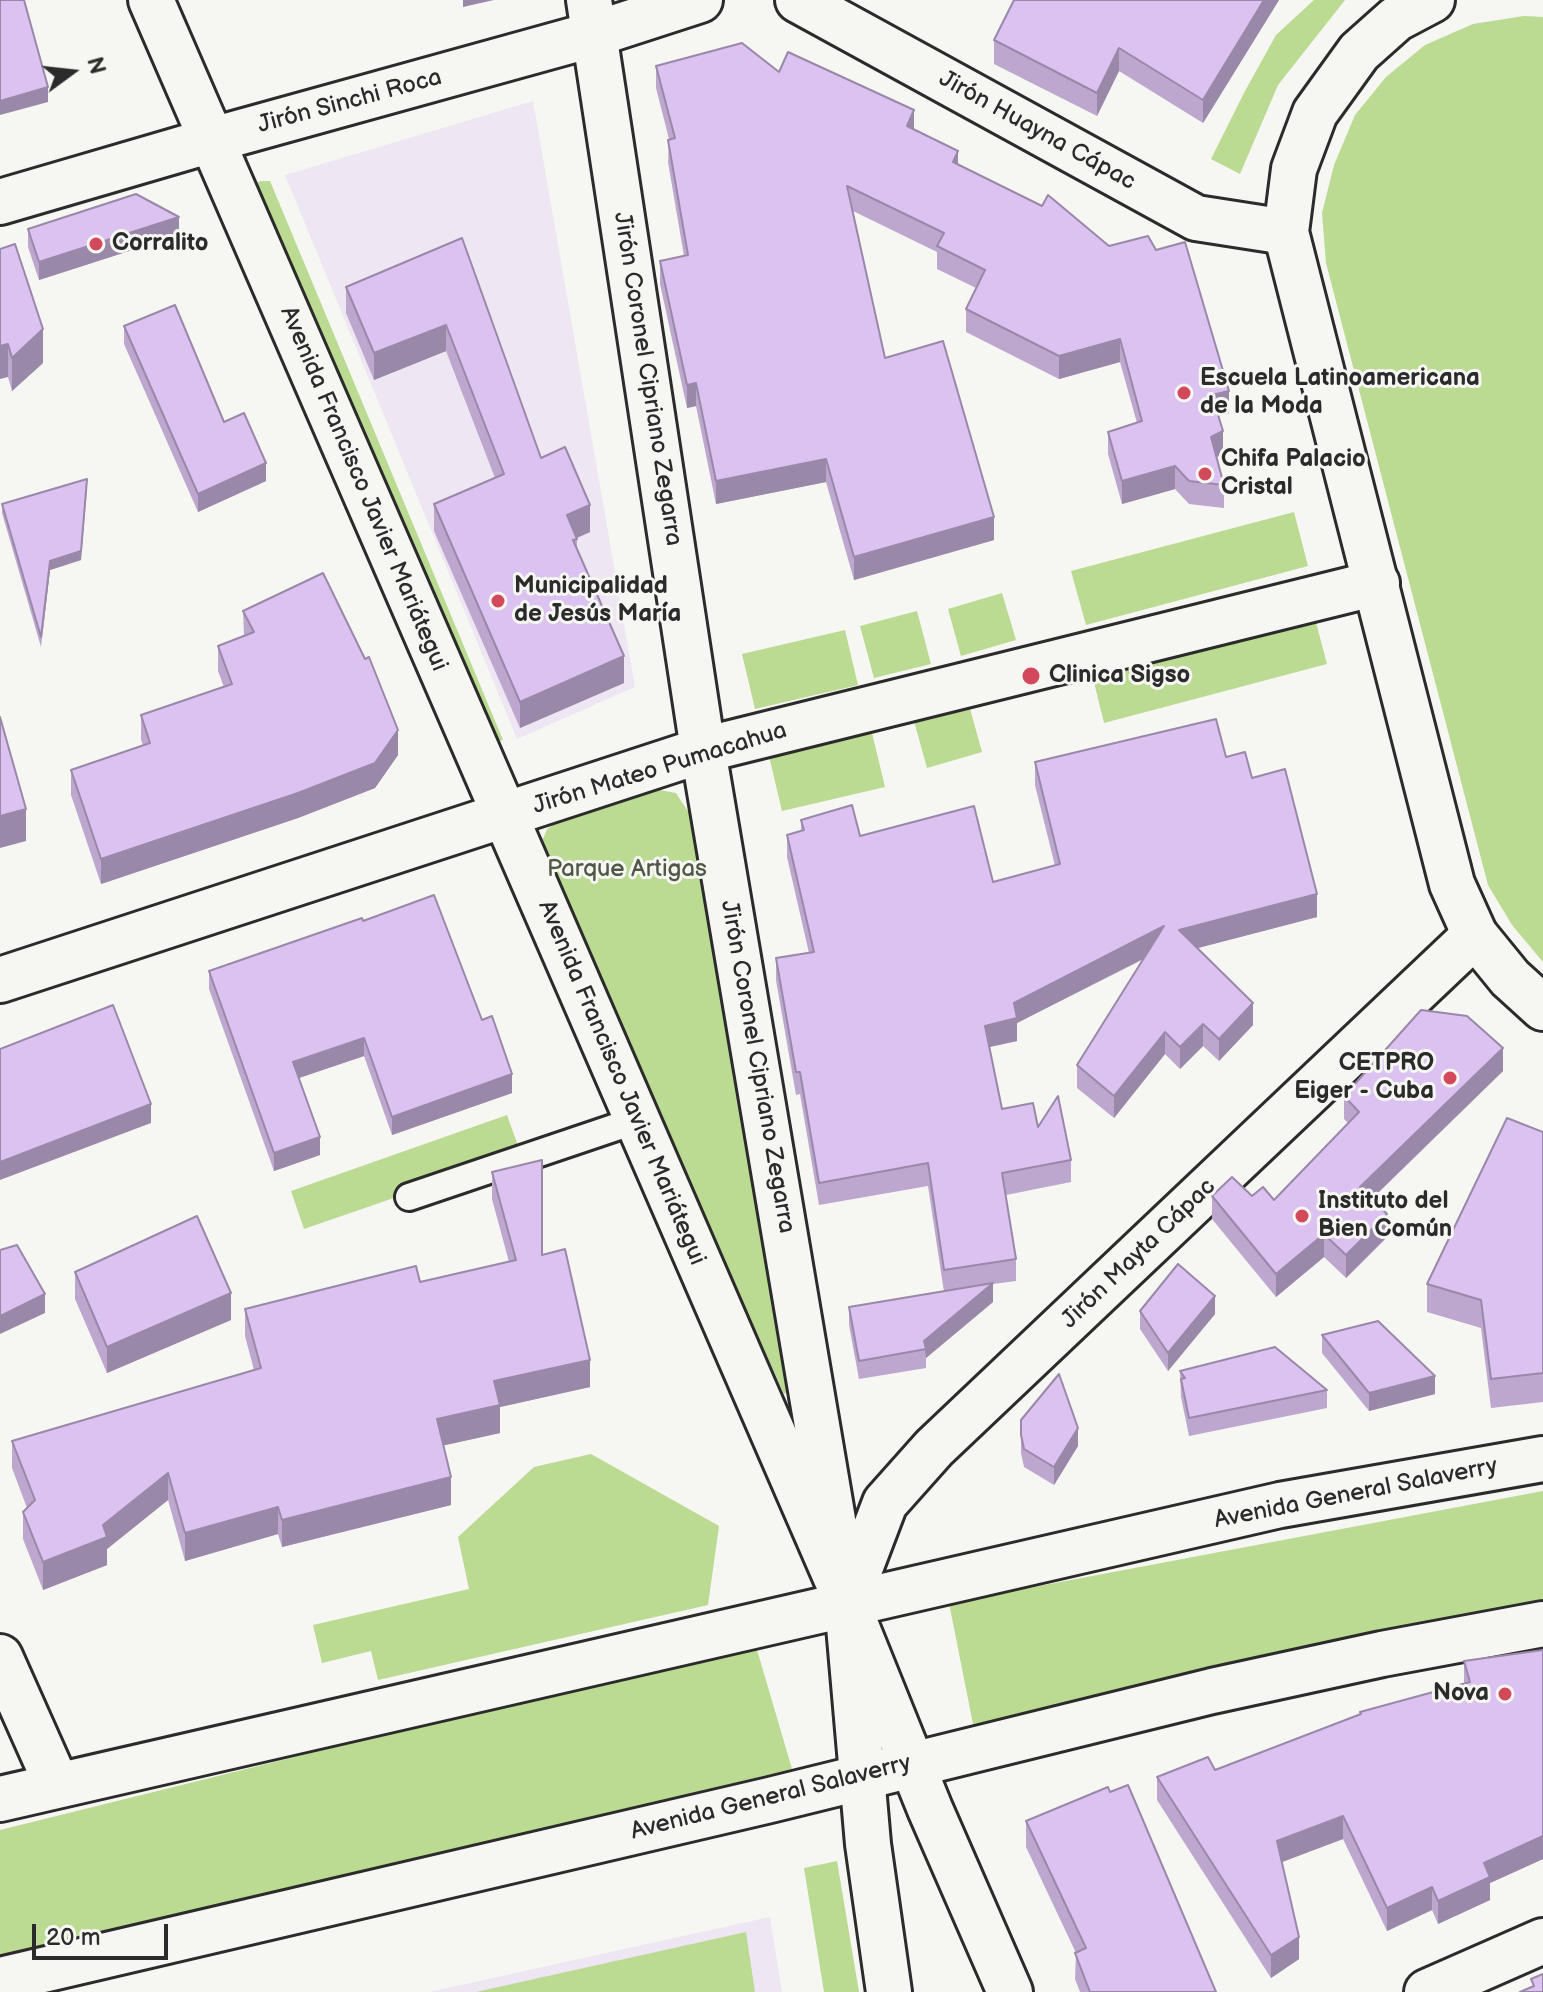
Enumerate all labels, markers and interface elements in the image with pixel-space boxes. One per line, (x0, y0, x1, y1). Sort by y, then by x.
north arrow (32, 32, 112, 112)
text: N (80, 54, 111, 77)
street label: Jirón Sinchi Roca (255, 64, 445, 140)
street label: Jirón Huayna Cápac (934, 65, 1140, 197)
street label: Jirón Coronel Cipriano Zegarra (606, 210, 688, 548)
place label: Corralito (112, 230, 208, 258)
marker: Corralito (87, 235, 105, 253)
street label: Avenida Francisco Javier Mariátegui (273, 302, 453, 676)
place label: Escuela Latinoamericana de la Moda (1200, 365, 1480, 421)
marker: Escuela Latinoamericana de la Moda (1175, 384, 1193, 402)
place label: Chifa Palacio Cristal (1221, 446, 1366, 502)
marker: Chifa Palacio Cristal (1196, 465, 1214, 483)
place label: Municipalidad de Jesús María (514, 573, 681, 629)
marker: Municipalidad de Jesús María (489, 592, 507, 610)
place label: Clinica Sigso (1049, 662, 1190, 690)
marker: Clinica Sigso (1020, 665, 1042, 687)
street label: Jirón Mateo Pumacahua (530, 717, 790, 821)
park label: Parque Artigas (547, 856, 707, 884)
street label: Avenida Francisco Javier Mariátegui (531, 896, 711, 1270)
street label: Jirón Coronel Cipriano Zegarra (714, 898, 800, 1236)
place label: CETPRO Eiger - Cuba (1294, 1050, 1434, 1106)
marker: CETPRO Eiger - Cuba (1441, 1069, 1459, 1087)
street label: Jirón Mayta Cápac (1056, 1173, 1222, 1335)
place label: Instituto del Bien Común (1318, 1188, 1452, 1244)
marker: Instituto del Bien Común (1293, 1207, 1311, 1225)
street label: Avenida General Salaverry (1212, 1452, 1500, 1536)
place label: Nova (1433, 1680, 1489, 1708)
marker: Nova (1496, 1685, 1514, 1703)
street label: Avenida General Salaverry (628, 1749, 914, 1847)
scale bar (36, 1908, 172, 1958)
text: 20 m (46, 1923, 101, 1952)

